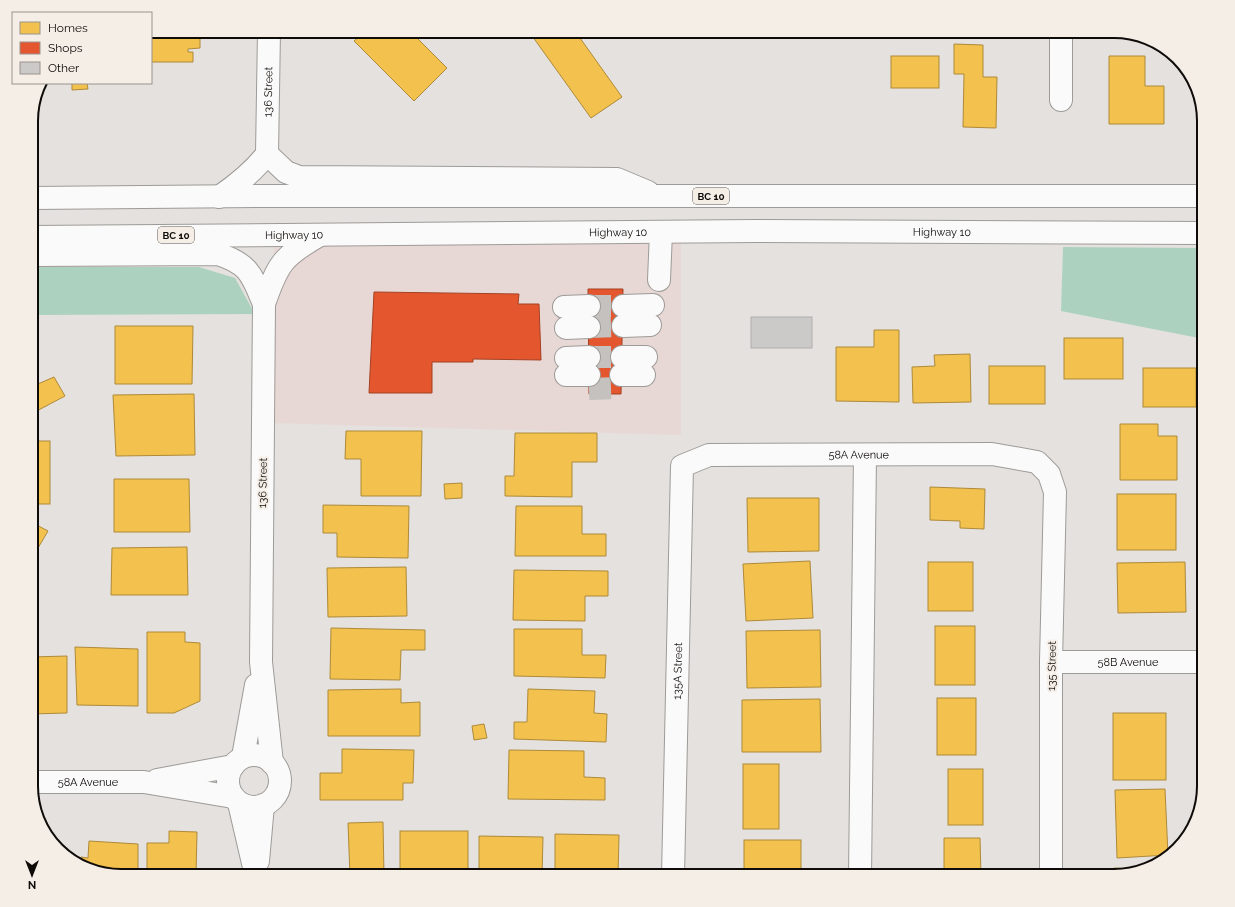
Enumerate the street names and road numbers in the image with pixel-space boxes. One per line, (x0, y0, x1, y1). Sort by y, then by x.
street label: 136 Street (261, 66, 275, 117)
road number: BC 10 (693, 188, 729, 204)
street label: Highway 10 (589, 225, 647, 239)
street label: Highway 10 (913, 225, 971, 238)
road number: BC 10 (158, 227, 194, 243)
street label: Highway 10 (265, 228, 323, 242)
street label: 58A Avenue (828, 448, 890, 461)
street label: 136 Street (256, 457, 270, 508)
street label: 135 Street (1045, 641, 1059, 691)
street label: 135A Street (670, 642, 685, 700)
street label: 58B Avenue (1098, 656, 1159, 669)
street label: 58A Avenue (58, 776, 119, 789)

